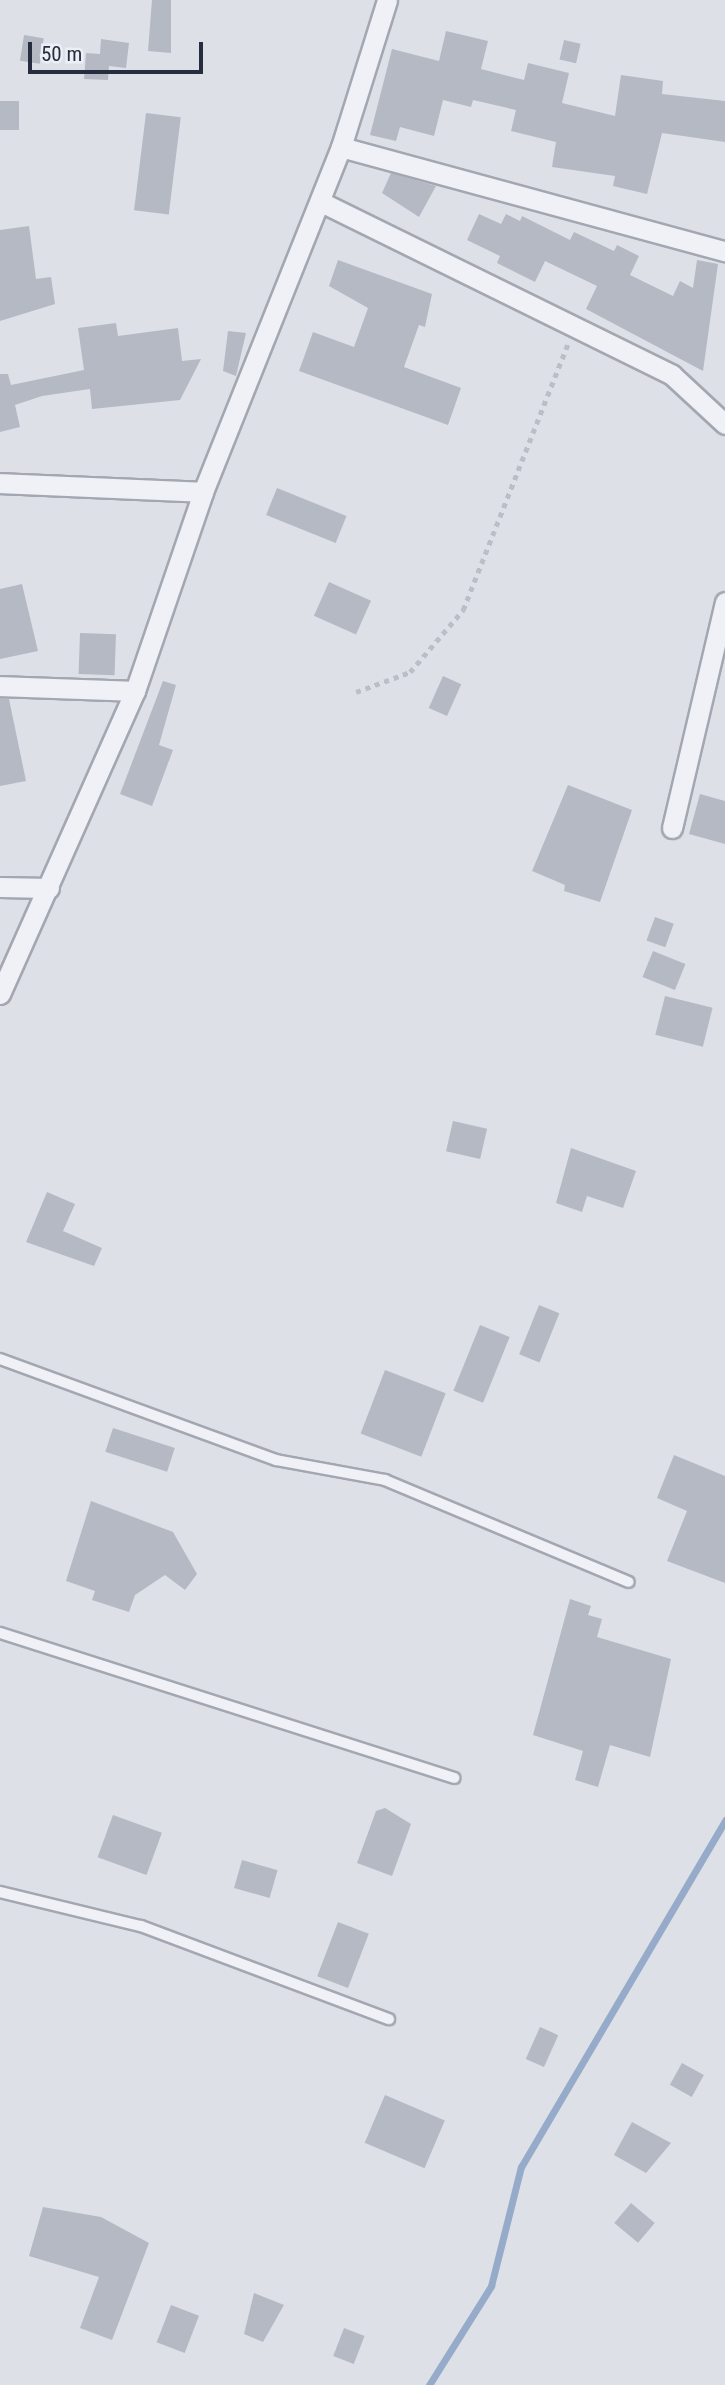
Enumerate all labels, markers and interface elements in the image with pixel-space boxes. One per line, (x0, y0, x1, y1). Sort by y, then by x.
scale bar (32, 28, 206, 72)
text: 50 m (41, 42, 82, 66)

